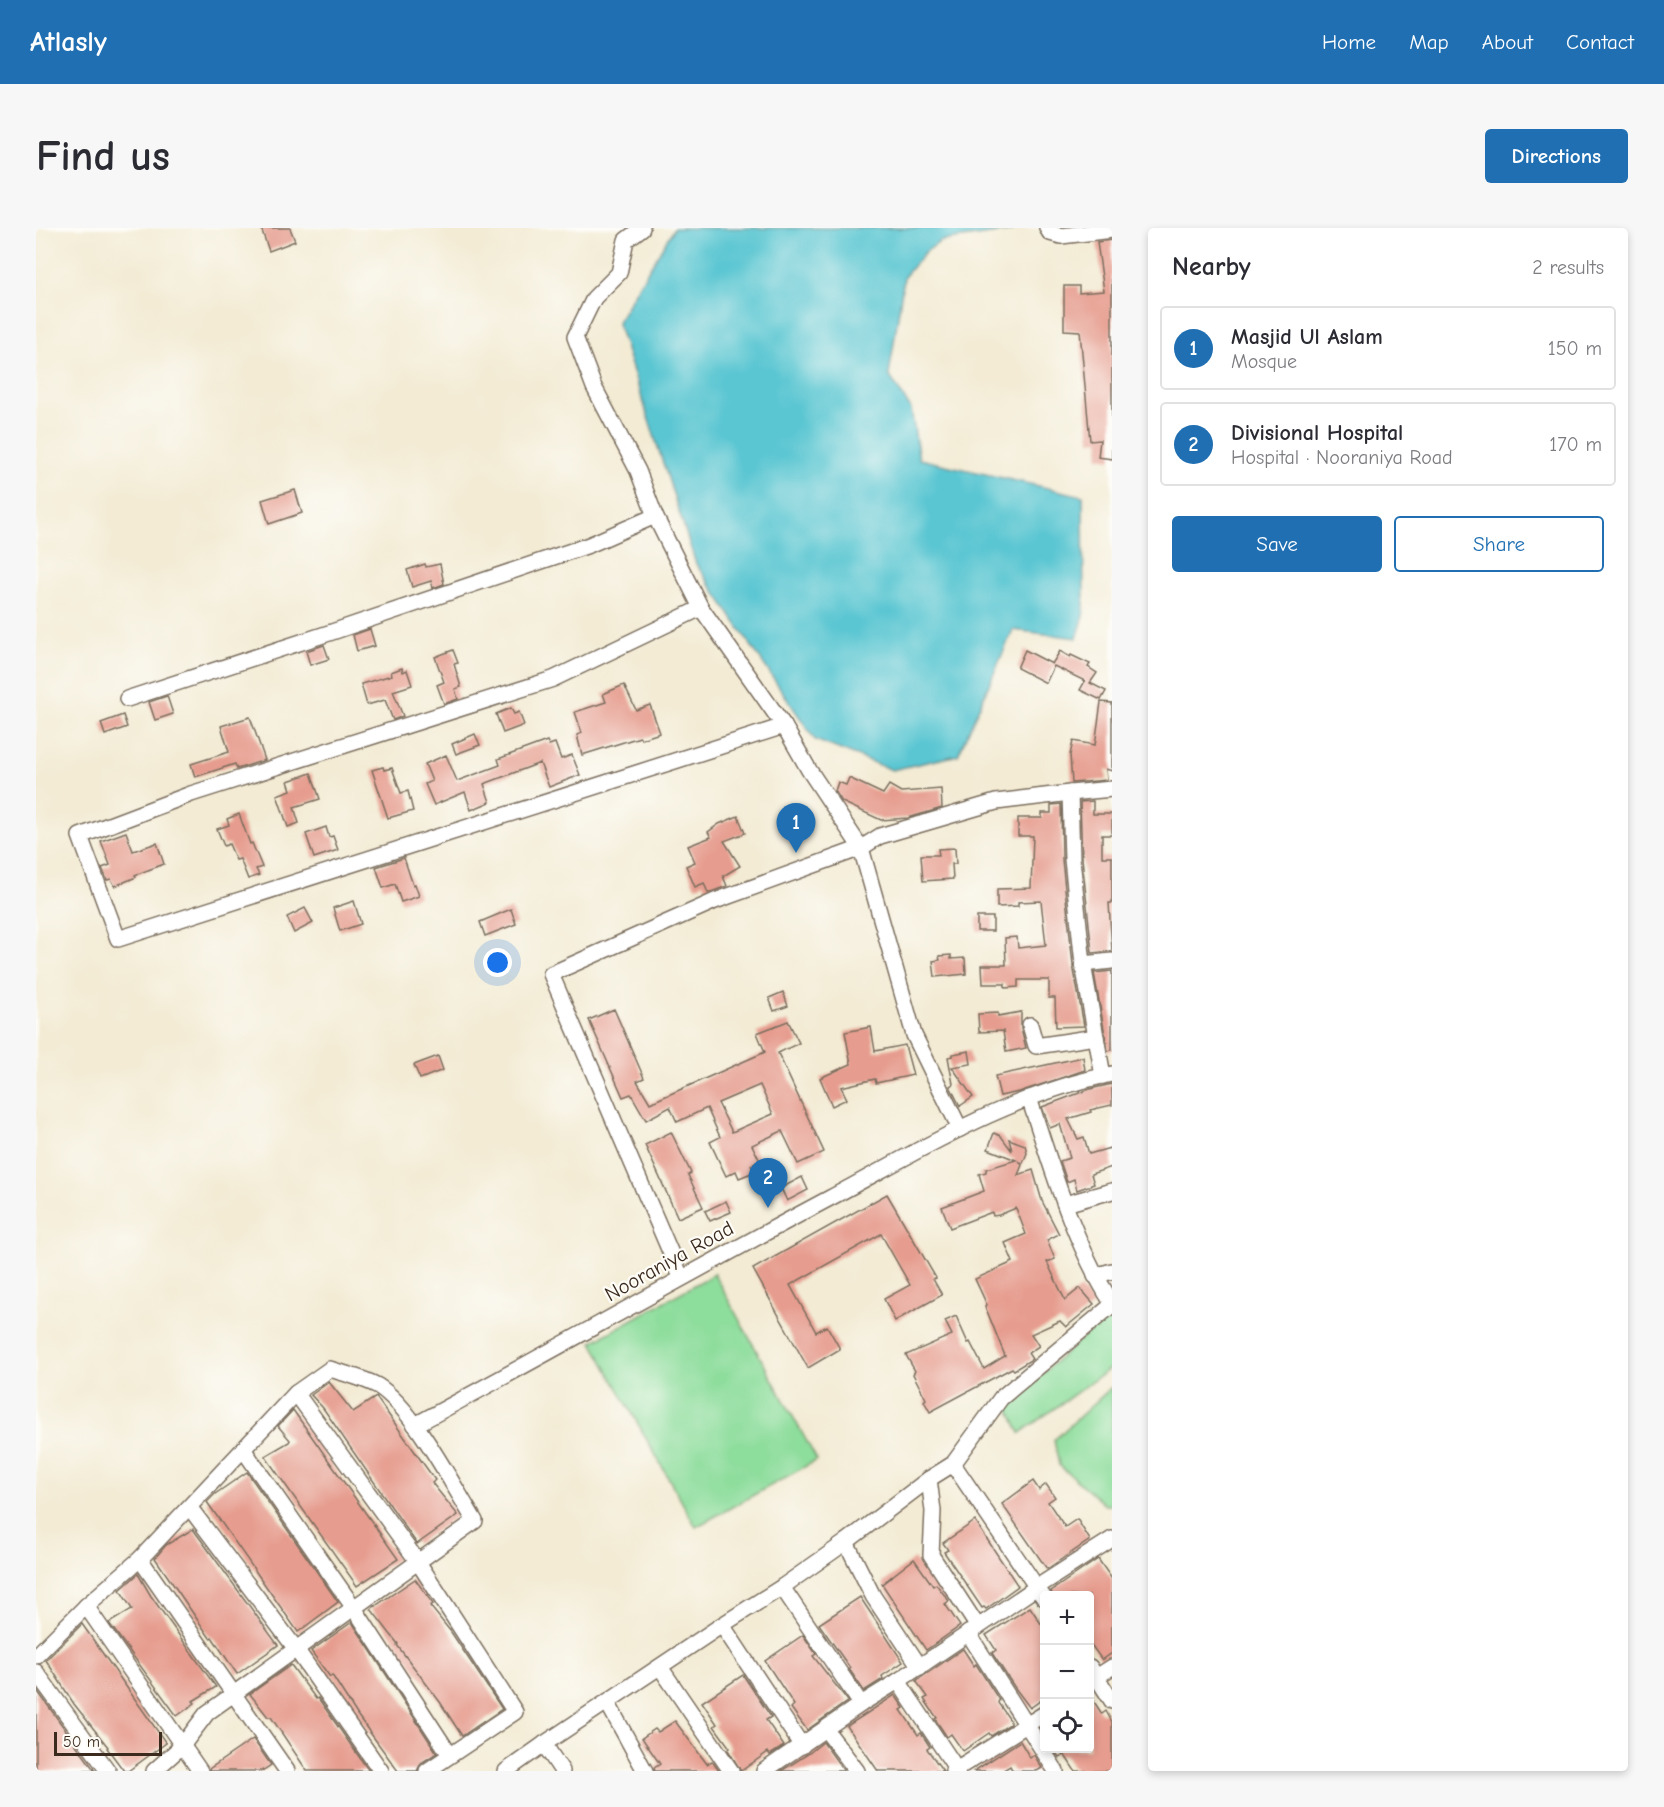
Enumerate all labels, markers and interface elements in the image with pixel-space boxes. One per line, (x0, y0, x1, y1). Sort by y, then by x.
text: Atlasly (30, 26, 107, 58)
text: Home (1322, 30, 1376, 54)
text: Map (1409, 30, 1449, 54)
text: About (1482, 30, 1533, 54)
text: Contact (1566, 30, 1634, 54)
button: Directions (1485, 129, 1628, 183)
text: Find us (36, 132, 170, 181)
text: Nearby (1172, 252, 1251, 282)
text: 2 results (1532, 256, 1604, 279)
text: Masjid Ul Aslam (1231, 324, 1383, 350)
text: 1 (1190, 337, 1197, 360)
text: 150 m (1548, 337, 1602, 360)
text: Mosque (1231, 350, 1297, 373)
text: Divisional Hospital (1231, 420, 1403, 446)
text: 2 (1189, 433, 1198, 456)
text: 170 m (1549, 433, 1602, 456)
text: Hospital · Nooraniya Road (1231, 446, 1453, 469)
button: Save (1172, 516, 1382, 572)
button: Share (1394, 516, 1604, 572)
pin: 1 (776, 804, 816, 853)
your location (483, 948, 512, 977)
pin: 2 (748, 1158, 788, 1208)
street label: Nooraniya Road (600, 1216, 738, 1306)
map controls (1040, 1591, 1094, 1753)
button: + (1040, 1591, 1094, 1645)
button: − (1040, 1645, 1094, 1699)
button: locate (1040, 1699, 1094, 1753)
scale bar (54, 1729, 162, 1756)
text: 50 m (63, 1733, 100, 1751)

